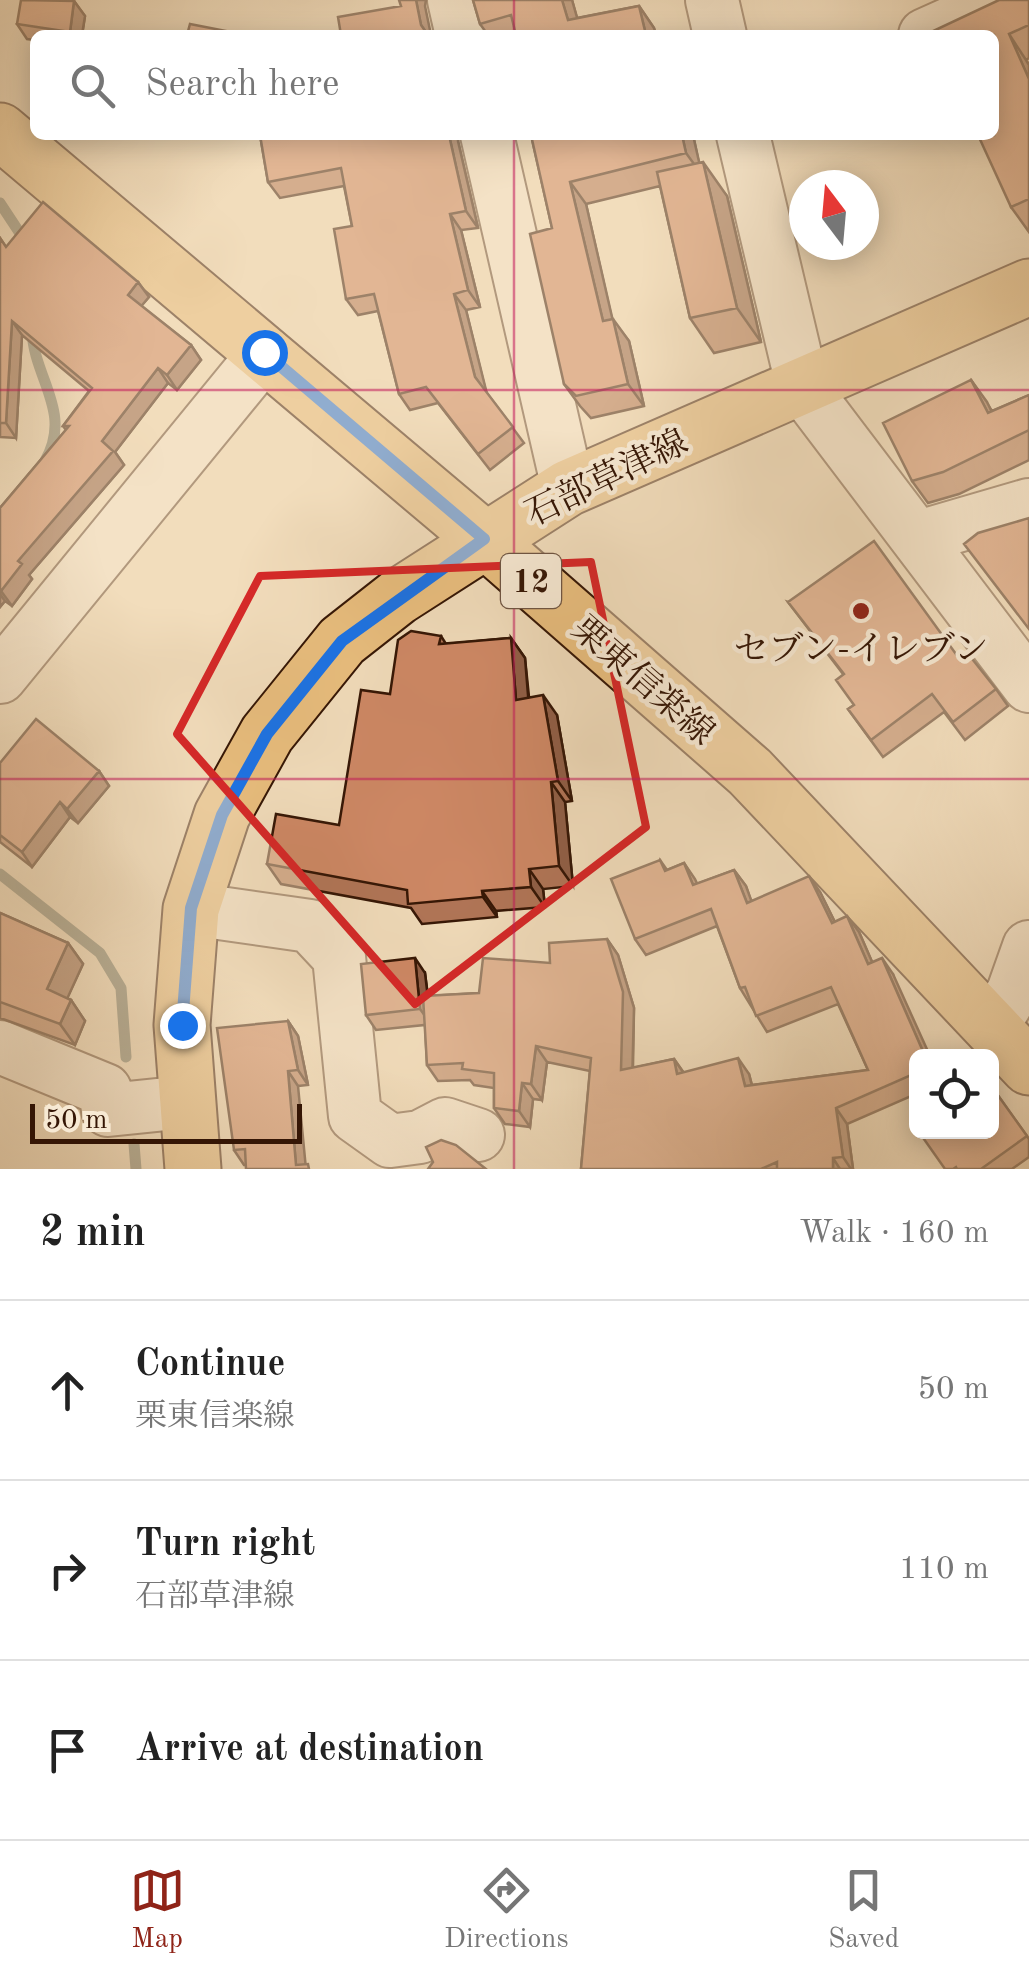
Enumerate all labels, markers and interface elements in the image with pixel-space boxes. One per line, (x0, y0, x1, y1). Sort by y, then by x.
search box (30, 30, 999, 140)
icon: search (65, 58, 120, 113)
text: Search here (145, 66, 340, 104)
north arrow (789, 170, 879, 260)
route start (242, 330, 288, 376)
street label: 石部草津線 (519, 422, 693, 533)
road number: 12 (501, 554, 561, 608)
marker: セブン-イレブン (850, 600, 872, 622)
street label: 栗東信楽線 (565, 609, 722, 753)
place label: セブン-イレブン (733, 631, 989, 668)
route end (160, 1003, 206, 1049)
map controls (909, 1049, 999, 1139)
button: locate (909, 1049, 999, 1139)
scale bar (30, 1099, 302, 1144)
text: 50 m (45, 1107, 108, 1135)
text: 2 min (40, 1213, 146, 1255)
text: Walk · 160 m (799, 1218, 989, 1250)
text: Continue (135, 1346, 285, 1384)
icon: ahead (40, 1363, 95, 1418)
text: 50 m (918, 1374, 989, 1406)
text: 栗東信楽線 (135, 1402, 295, 1434)
text: Turn right (135, 1526, 315, 1564)
icon: right (40, 1543, 95, 1598)
text: 110 m (899, 1554, 989, 1586)
text: 石部草津線 (135, 1582, 295, 1614)
icon: arrive (40, 1723, 95, 1778)
text: Arrive at destination (135, 1731, 484, 1769)
tab: Map (130, 1863, 185, 1958)
tab: Directions (444, 1863, 569, 1958)
tab: Saved (828, 1863, 899, 1958)

